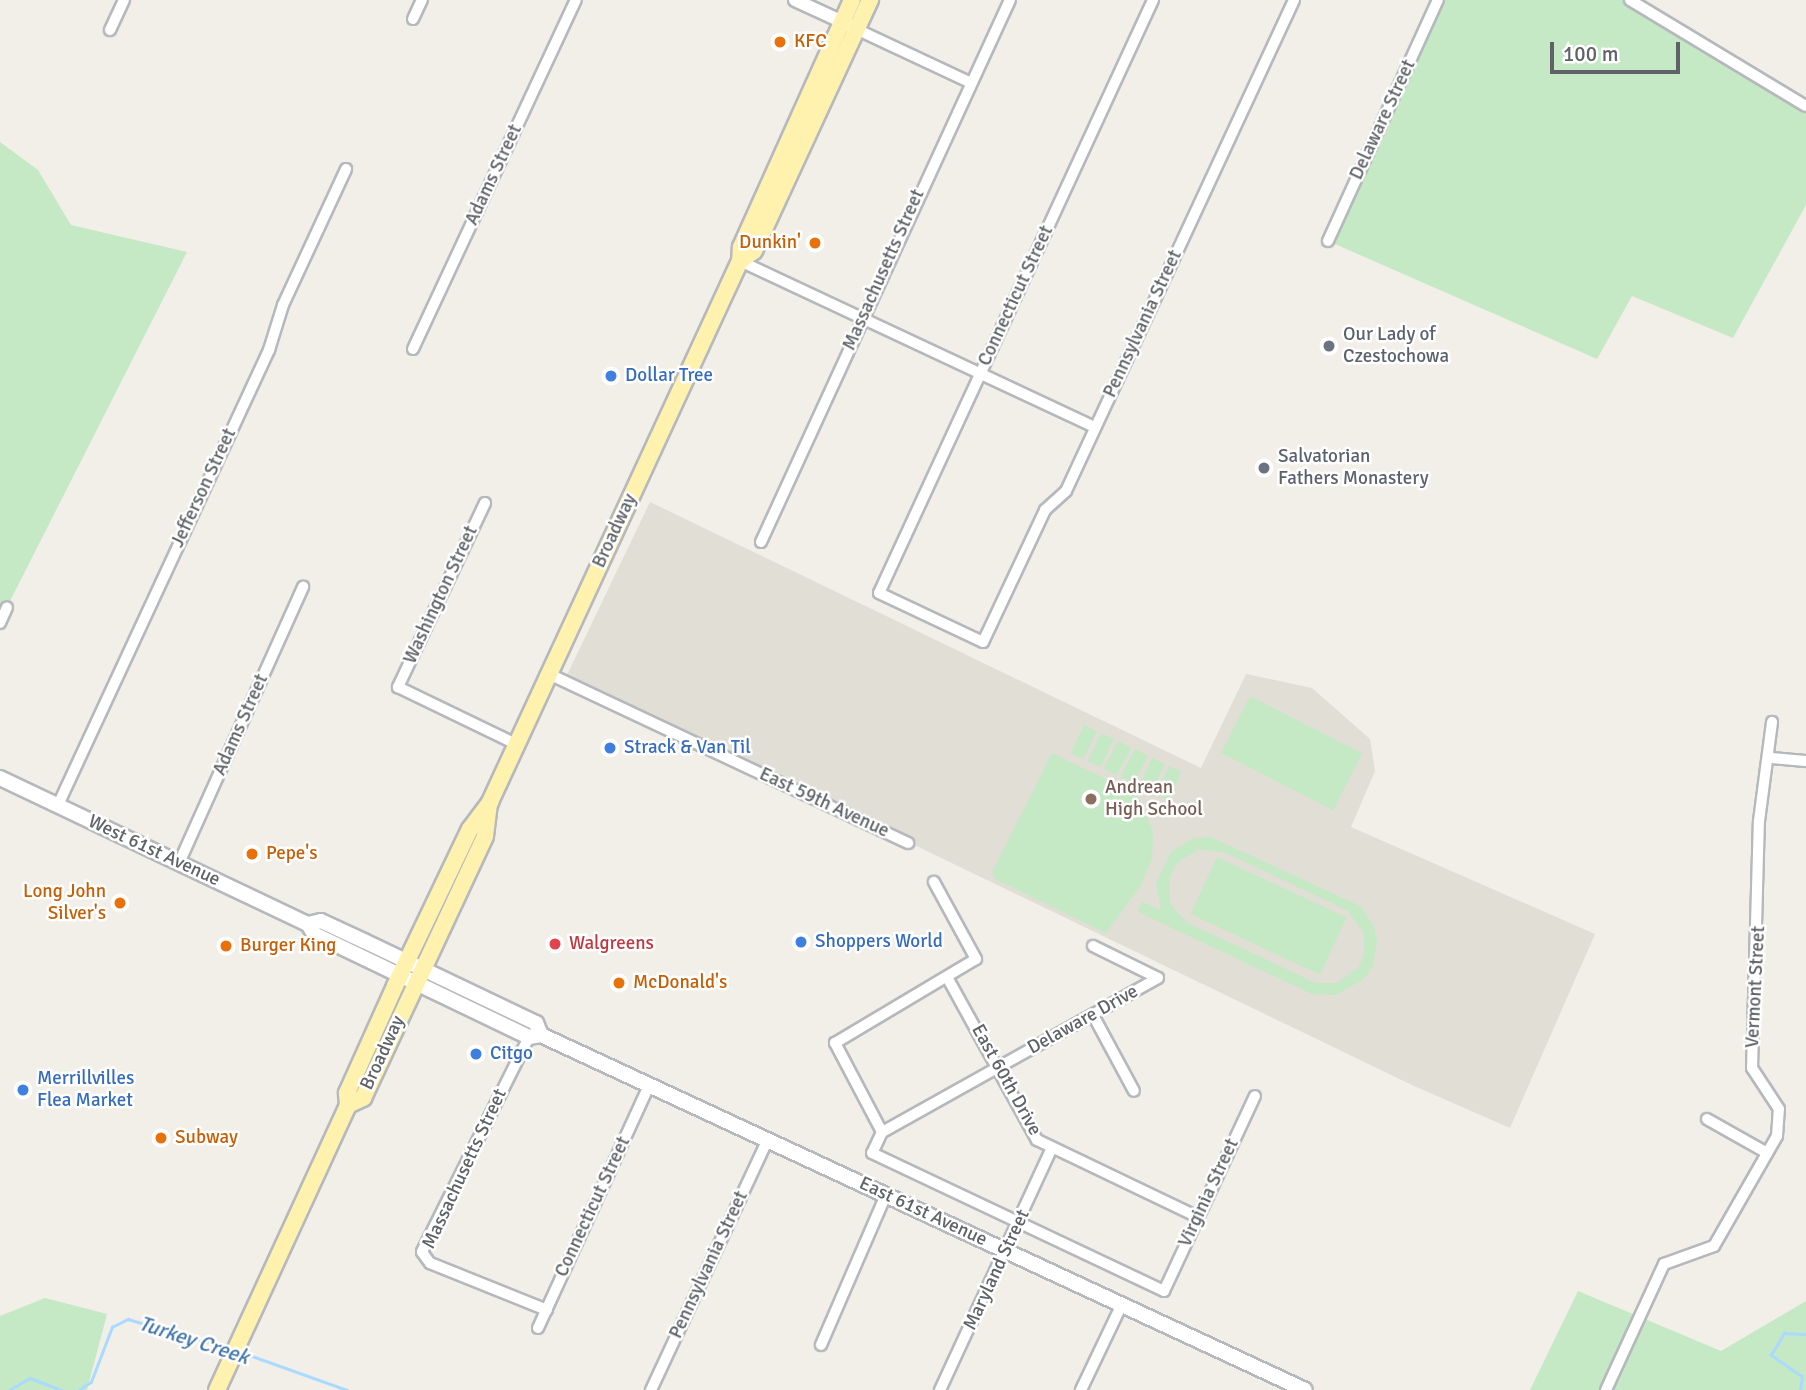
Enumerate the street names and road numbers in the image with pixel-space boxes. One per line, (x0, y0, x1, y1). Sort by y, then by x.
street label: Delaware Street (1345, 56, 1421, 184)
street label: Adams Street (461, 121, 527, 229)
street label: Massachusetts Street (838, 186, 930, 354)
street label: Connecticut Street (974, 222, 1058, 370)
street label: Pennsylvania Street (1099, 247, 1187, 401)
street label: Jefferson Street (166, 425, 242, 551)
street label: Broadway (588, 490, 642, 572)
street label: Washington Street (399, 522, 483, 668)
street label: Adams Street (209, 671, 273, 779)
street label: East 59th Avenue (756, 763, 892, 843)
street label: West 61st Avenue (84, 810, 224, 892)
street label: Vermont Street (1741, 925, 1771, 1049)
street label: Delaware Drive (1024, 980, 1142, 1060)
street label: Broadway (356, 1012, 410, 1094)
street label: East 60th Drive (966, 1020, 1046, 1140)
street label: Massachusetts Street (418, 1085, 512, 1253)
street label: Connecticut Street (551, 1133, 635, 1281)
street label: Virginia Street (1174, 1135, 1244, 1251)
street label: East 61st Avenue (855, 1172, 991, 1252)
street label: Pennsylvania Street (665, 1188, 753, 1342)
street label: Maryland Street (959, 1206, 1035, 1334)

